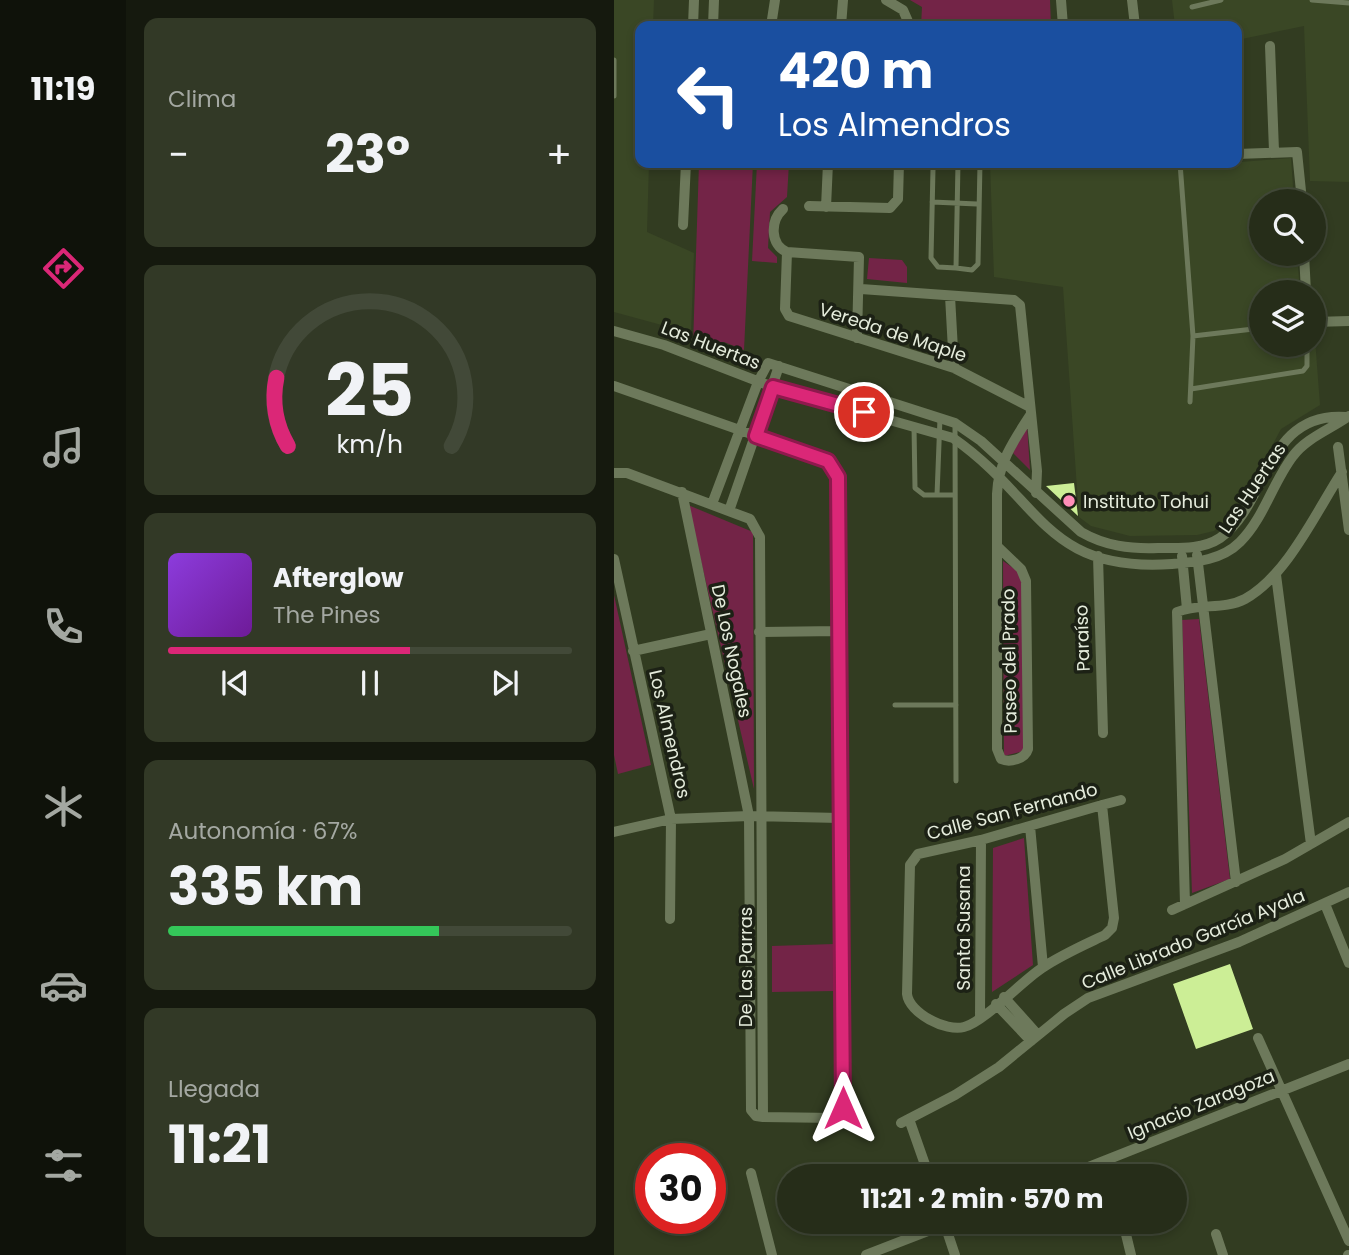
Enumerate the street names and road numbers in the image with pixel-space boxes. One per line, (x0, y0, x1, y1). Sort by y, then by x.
street label: Vereda de Maple (816, 296, 970, 368)
street label: Las Huertas (658, 315, 764, 375)
street label: Las Huertas (1213, 438, 1291, 538)
street label: De Los Nogales (706, 582, 758, 720)
street label: Paseo del Prado (995, 588, 1023, 734)
street label: Paraíso (1068, 604, 1096, 672)
street label: Los Almendros (643, 667, 697, 801)
street label: Calle San Fernando (924, 776, 1100, 846)
street label: Santa Susana (951, 865, 976, 991)
street label: Calle Librado García Ayala (1078, 883, 1308, 995)
street label: De Las Parras (733, 907, 758, 1027)
street label: Ignacio Zaragoza (1124, 1063, 1278, 1145)

